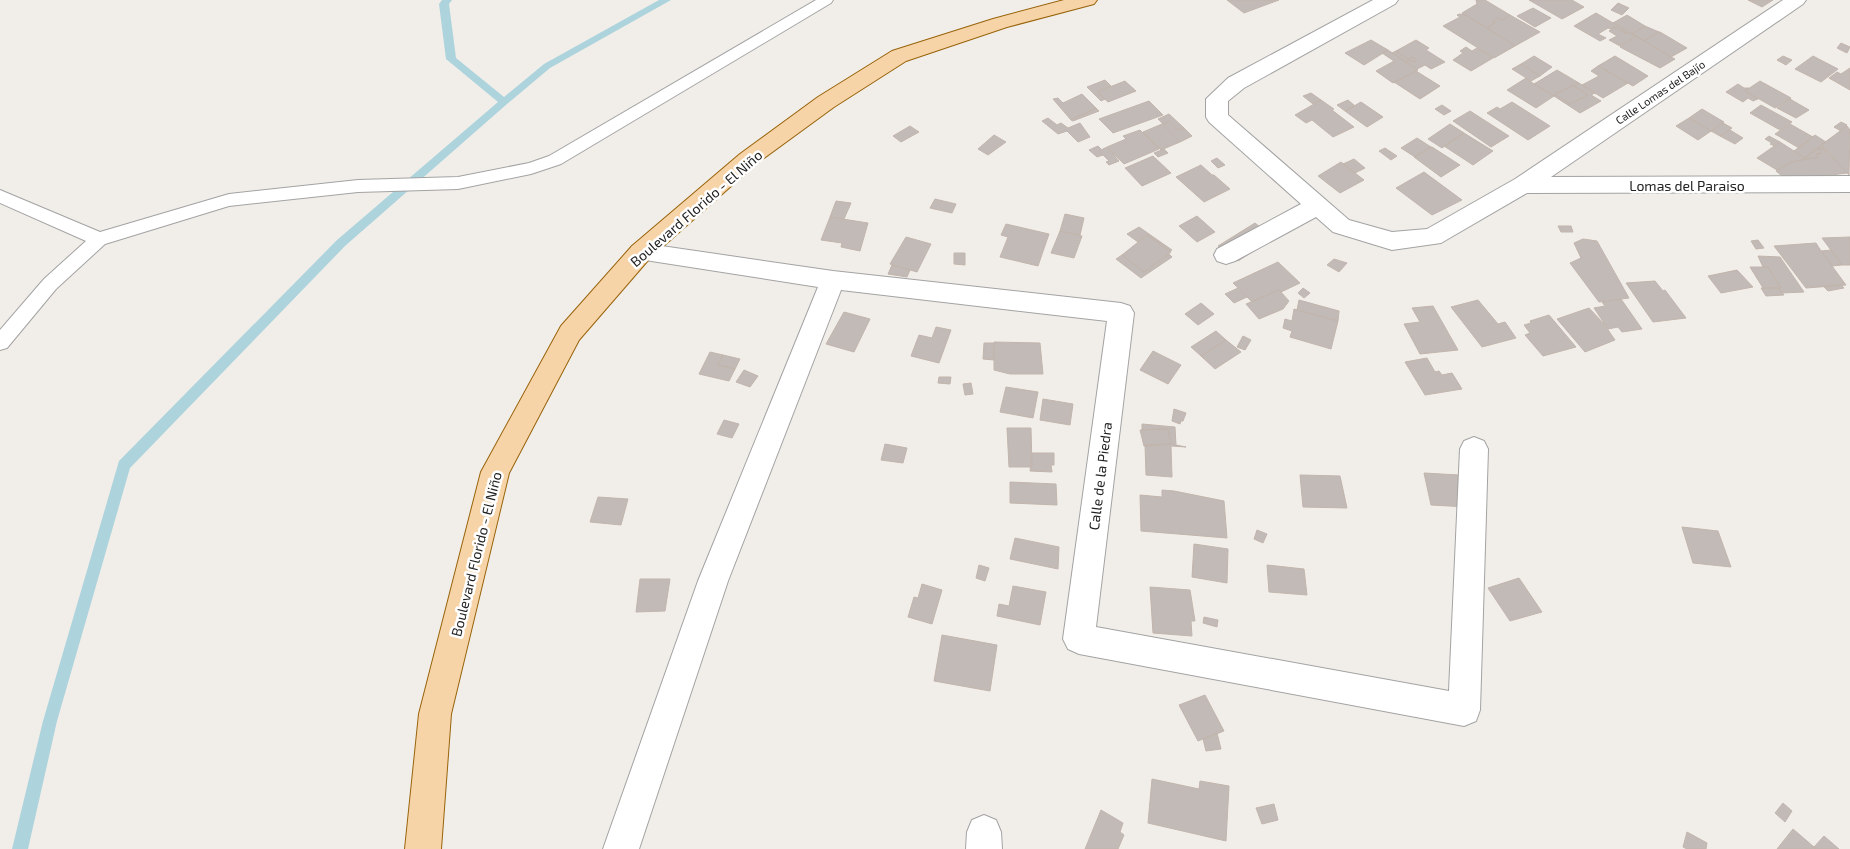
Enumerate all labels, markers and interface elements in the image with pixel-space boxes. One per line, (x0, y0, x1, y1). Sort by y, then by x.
street label: Calle Lomas del Bajío (1613, 57, 1708, 128)
street label: Boulevard Florido - El Niño (627, 146, 766, 270)
street label: Lomas del Paraiso (1629, 177, 1745, 194)
street label: Calle de la Piedra (1085, 421, 1115, 531)
street label: Boulevard Florido - El Niño (447, 470, 505, 638)

